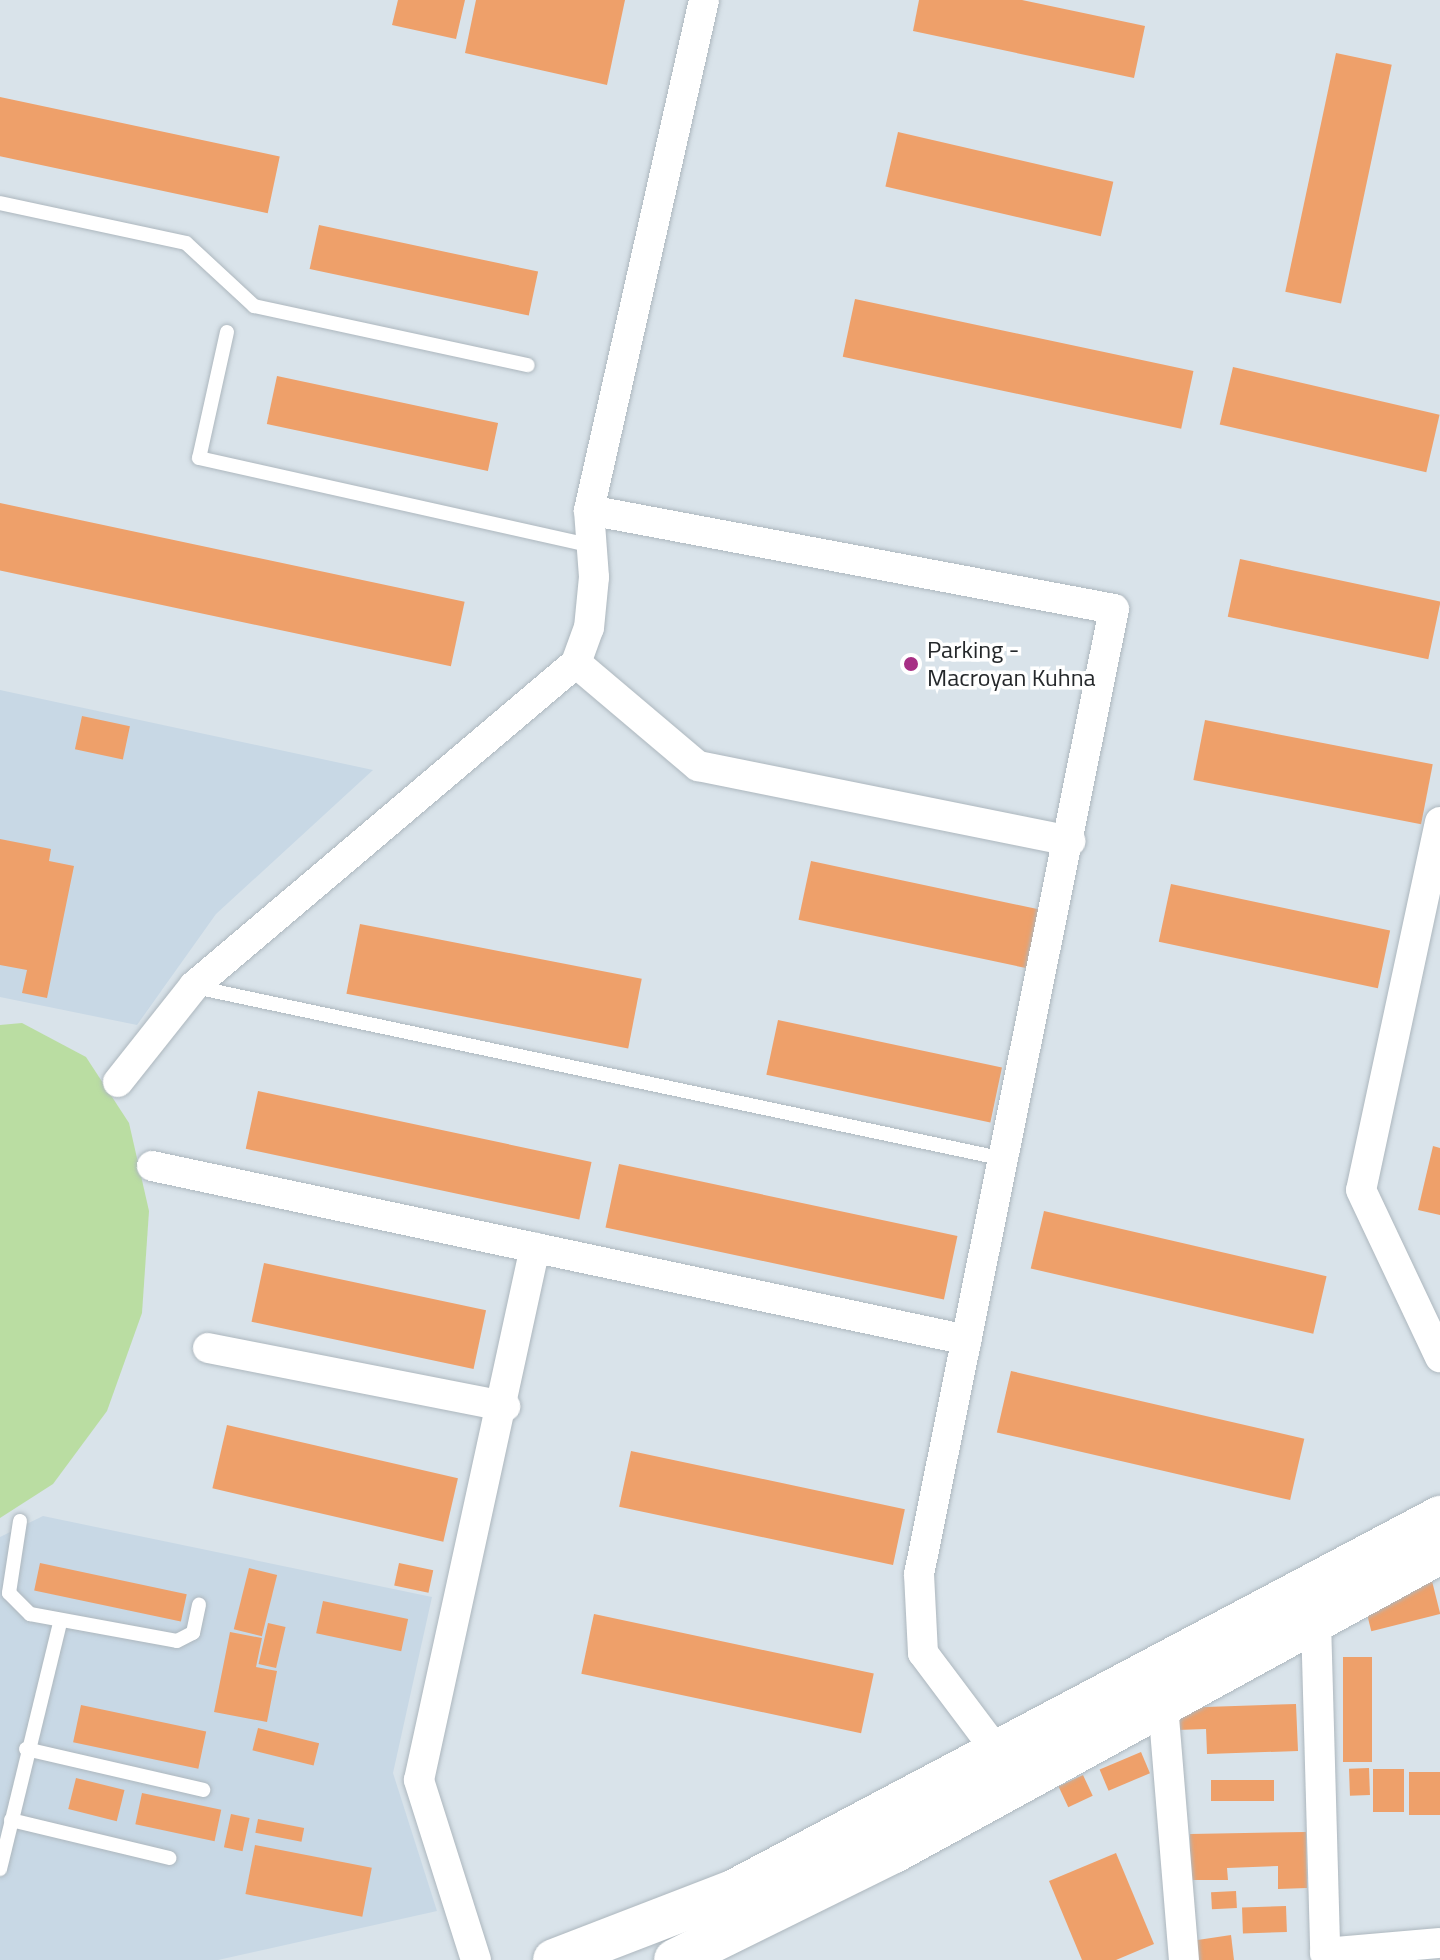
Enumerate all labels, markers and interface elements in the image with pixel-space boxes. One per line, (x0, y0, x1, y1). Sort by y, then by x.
place label: Parking - Macroyan Kuhna (927, 636, 1096, 692)
marker: Parking - Macroyan Kuhna (902, 655, 920, 673)

